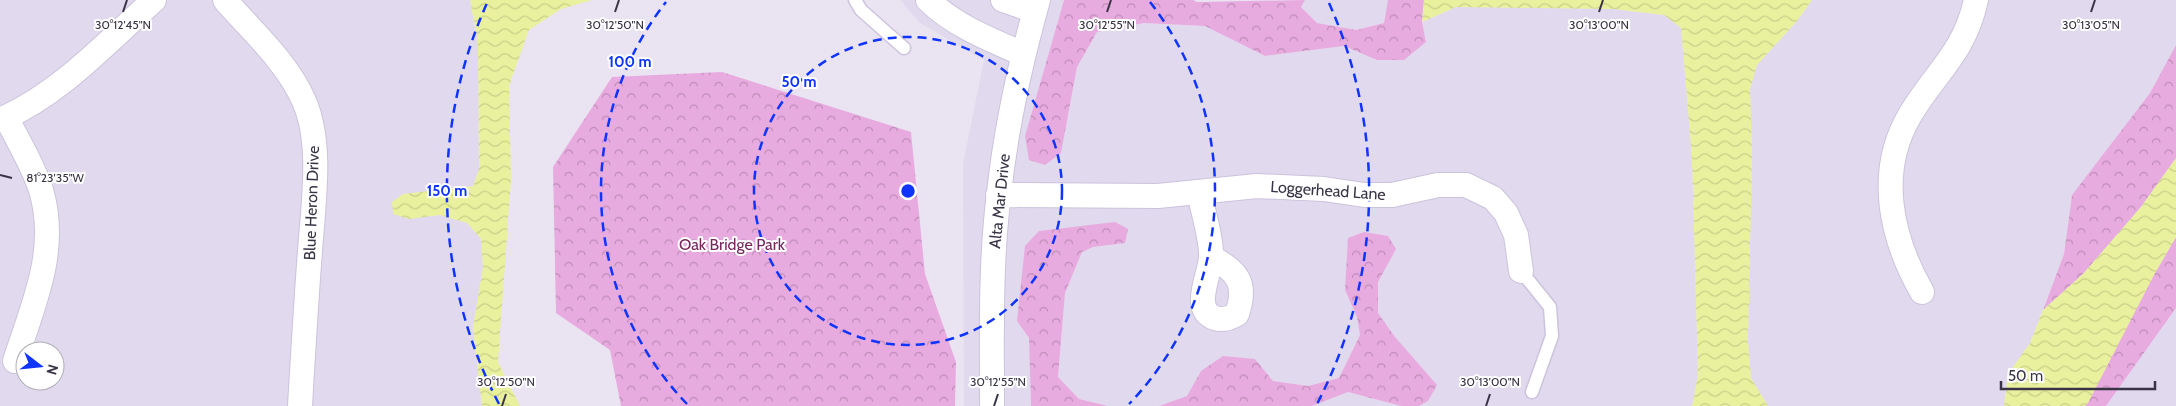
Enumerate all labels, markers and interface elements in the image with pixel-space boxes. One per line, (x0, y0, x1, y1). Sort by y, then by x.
text: 30°12'45"N (95, 17, 151, 32)
text: 30°12'50"N (586, 17, 644, 32)
text: 30°12'55"N (1079, 17, 1135, 32)
text: 30°13'00"N (1569, 17, 1629, 32)
text: 30°13'05"N (2062, 17, 2120, 32)
text: 100 m (608, 53, 652, 71)
text: 50 m (781, 73, 817, 91)
street label: Blue Heron Drive (300, 145, 323, 261)
street label: Alta Mar Drive (985, 153, 1014, 249)
text: 81°23'35"W (26, 170, 85, 185)
street label: Loggerhead Lane (1270, 177, 1386, 204)
text: 150 m (427, 182, 467, 200)
centre of rings (899, 182, 917, 200)
park label: Oak Bridge Park (679, 235, 786, 254)
north arrow (15, 341, 65, 391)
scale bar (2001, 358, 2155, 390)
text: N (42, 362, 63, 377)
text: 50 m (2008, 367, 2043, 385)
text: 30°12'50"N (477, 374, 535, 389)
text: 30°12'55"N (970, 374, 1026, 389)
text: 30°13'00"N (1460, 374, 1520, 389)

